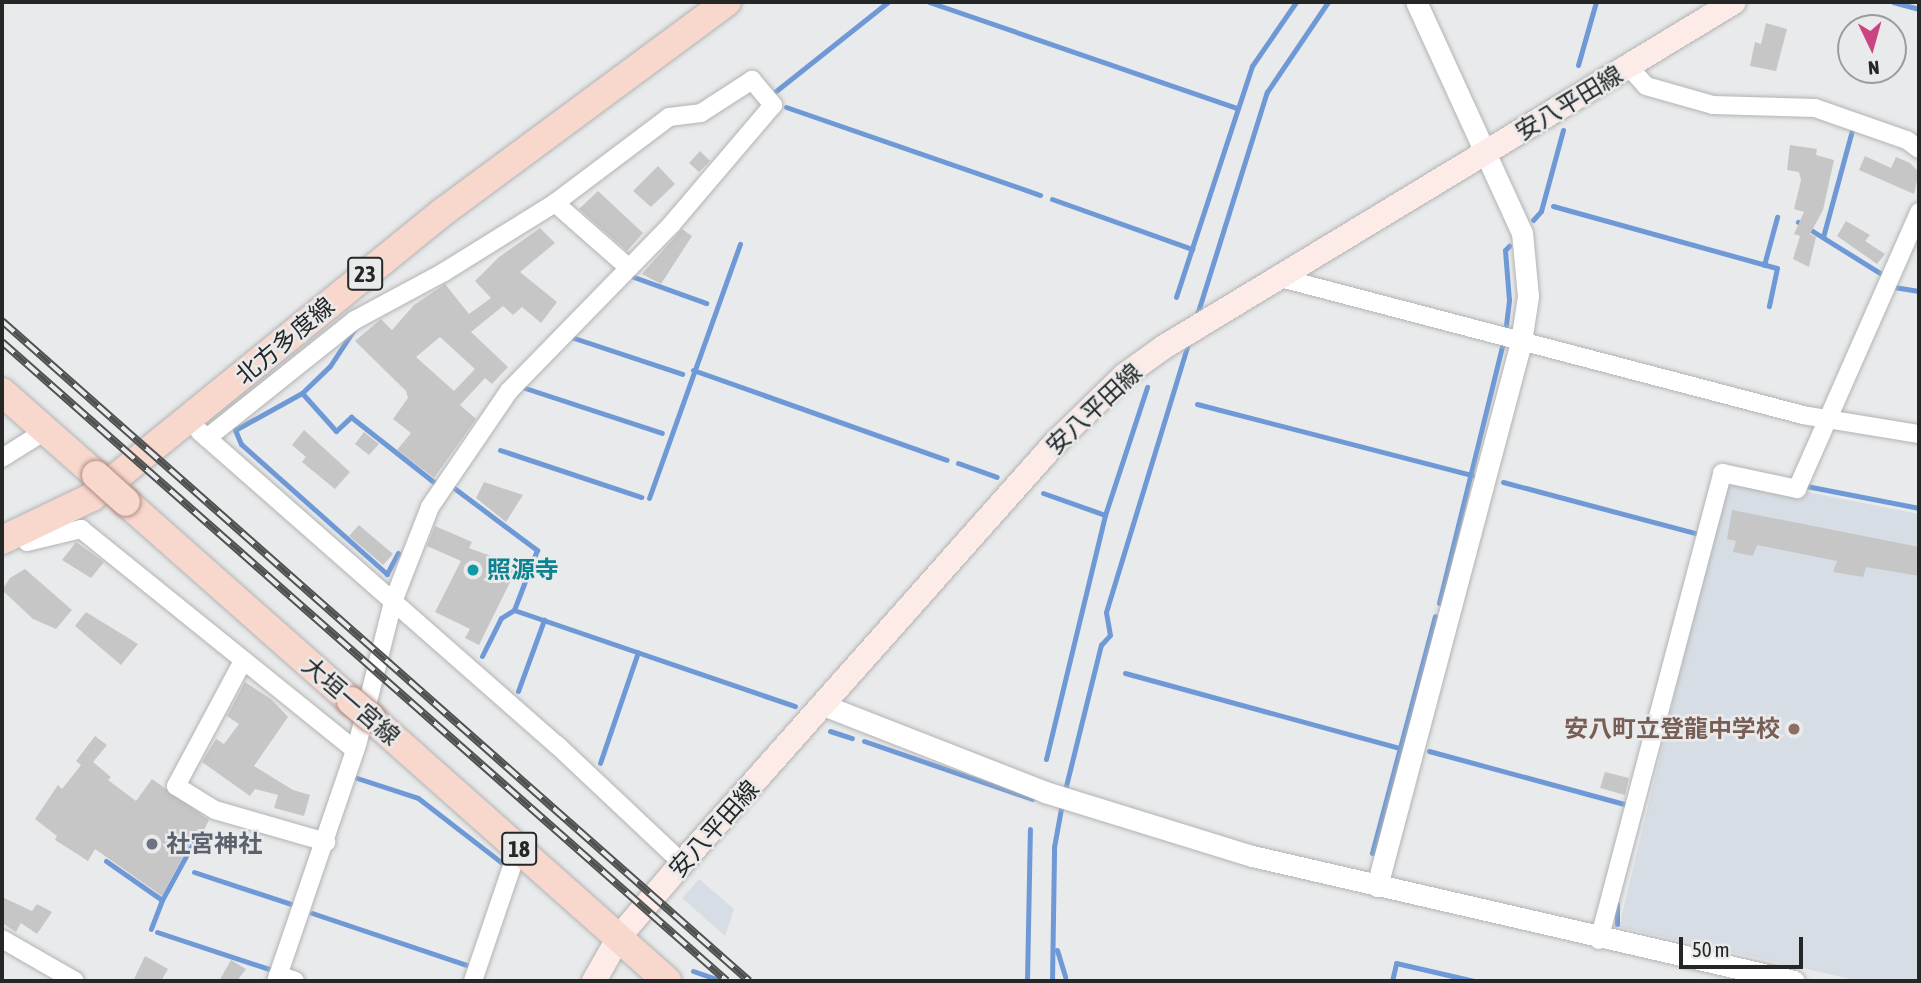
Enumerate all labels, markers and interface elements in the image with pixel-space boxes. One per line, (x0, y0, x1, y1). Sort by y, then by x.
north arrow (1837, 14, 1907, 84)
text: N (1867, 56, 1880, 79)
street label: 安八平田線 (1510, 60, 1628, 146)
road number: 23 (346, 255, 384, 294)
street label: 北方多度線 (230, 291, 340, 391)
street label: 安八平田線 (1040, 358, 1148, 460)
place label: 照源寺 (487, 556, 559, 584)
marker: 照源寺 (465, 562, 481, 578)
street label: 大垣一宮線 (296, 651, 406, 751)
place label: 安八町立登龍中学校 (1564, 715, 1780, 743)
marker: 安八町立登龍中学校 (1786, 721, 1802, 737)
street label: 安八平田線 (663, 775, 765, 883)
place label: 社宮神社 (166, 830, 262, 858)
road number: 18 (500, 830, 538, 869)
marker: 社宮神社 (144, 836, 160, 852)
scale bar (1683, 923, 1807, 967)
text: 50 m (1692, 937, 1730, 961)

